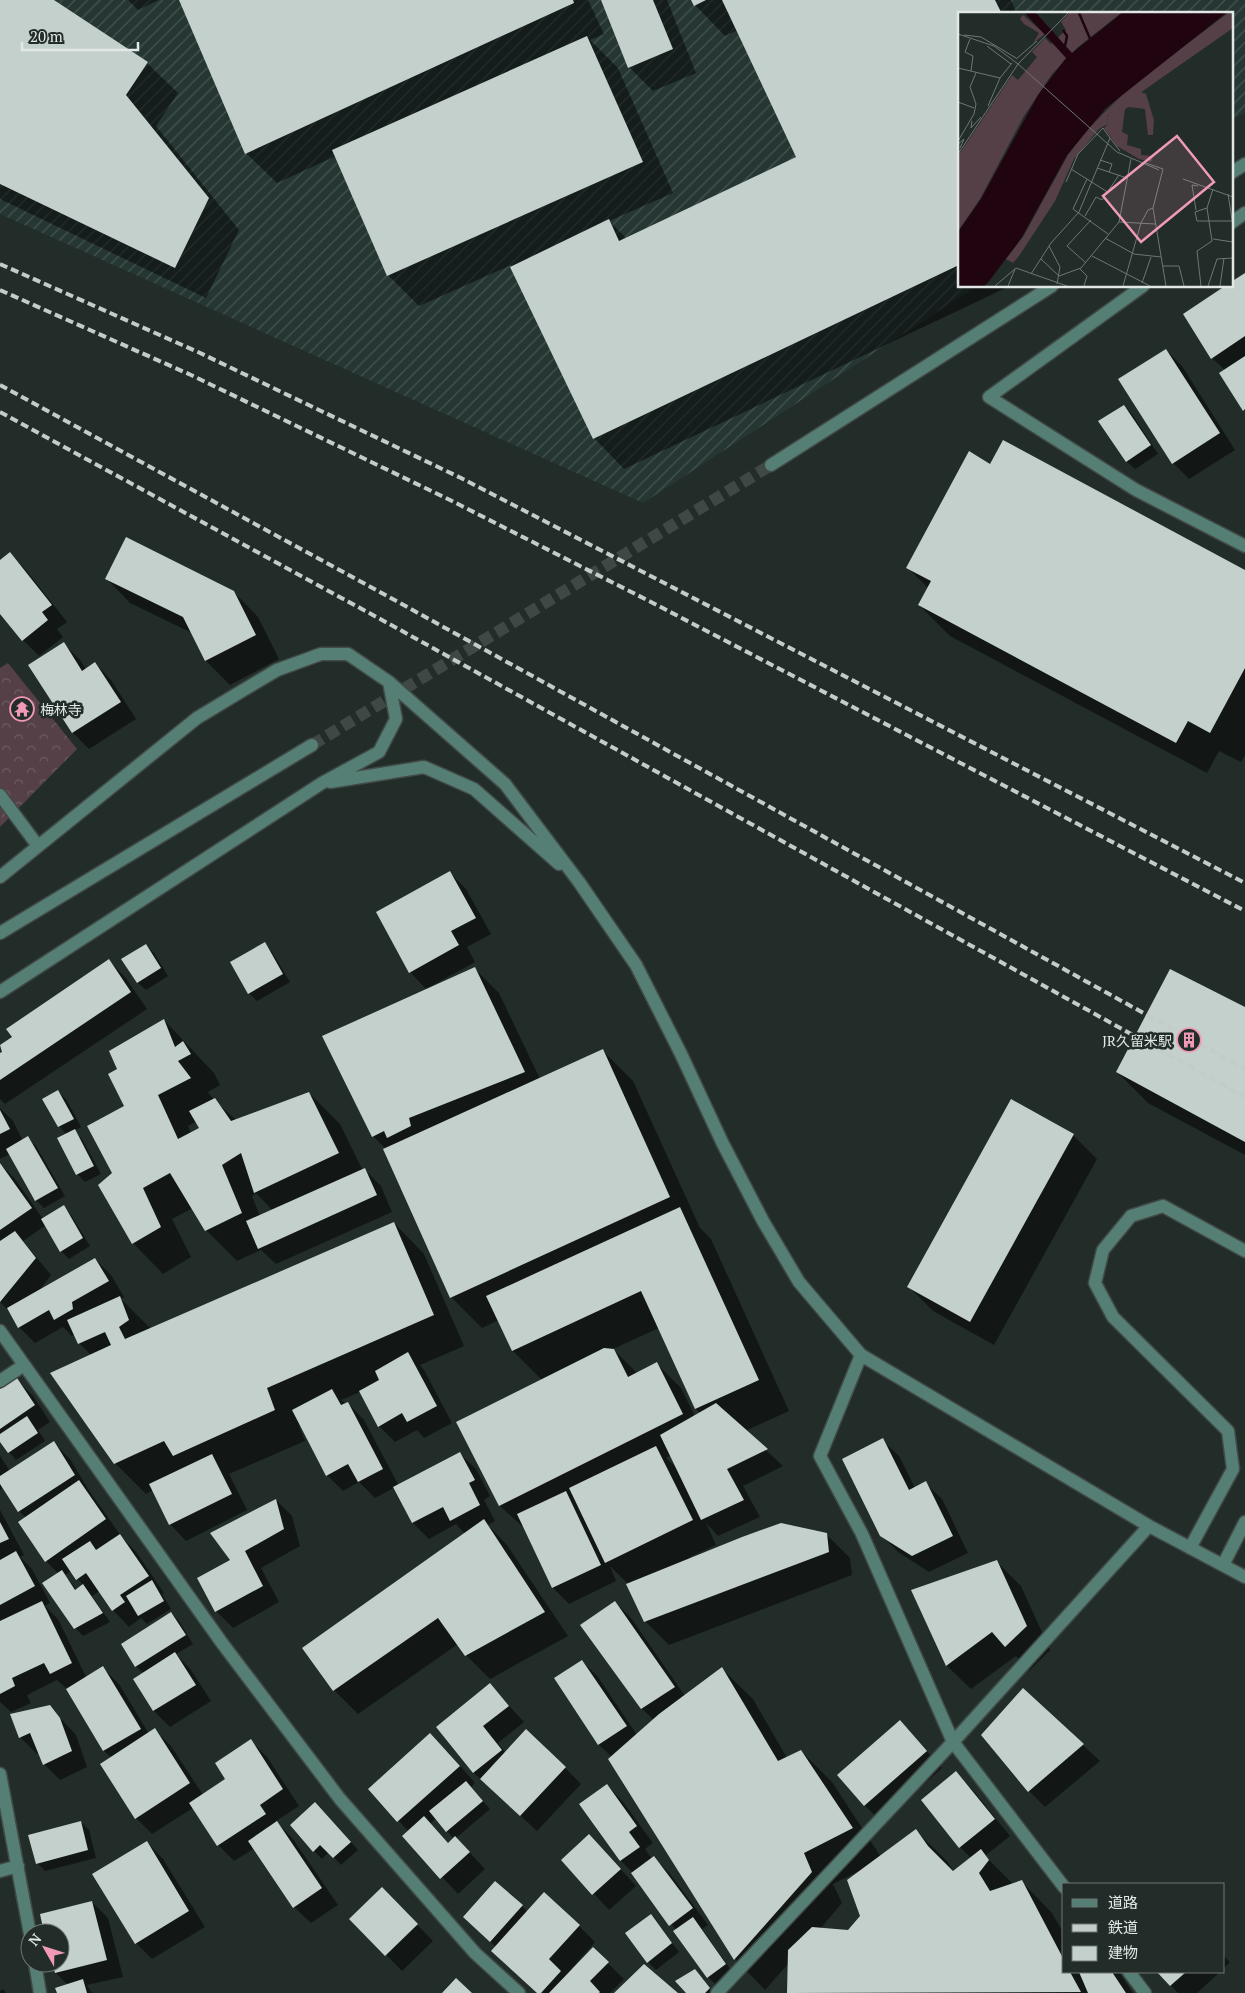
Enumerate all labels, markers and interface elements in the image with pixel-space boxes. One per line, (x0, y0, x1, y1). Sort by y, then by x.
inset map (958, 12, 1232, 288)
scale bar (22, 20, 139, 52)
text: 20 m (30, 26, 63, 46)
temple icon: 梅林寺 (9, 696, 35, 722)
place label: 梅林寺 (40, 700, 82, 719)
building icon: JR久留米駅 (1176, 1027, 1202, 1053)
place label: JR久留米駅 (1102, 1031, 1172, 1050)
legend (1062, 1883, 1225, 1973)
text: 道路 (1108, 1892, 1138, 1912)
text: 鉄道 (1108, 1917, 1138, 1937)
north arrow (20, 1923, 70, 1973)
text: N (24, 1929, 45, 1950)
text: 建物 (1108, 1942, 1138, 1962)

